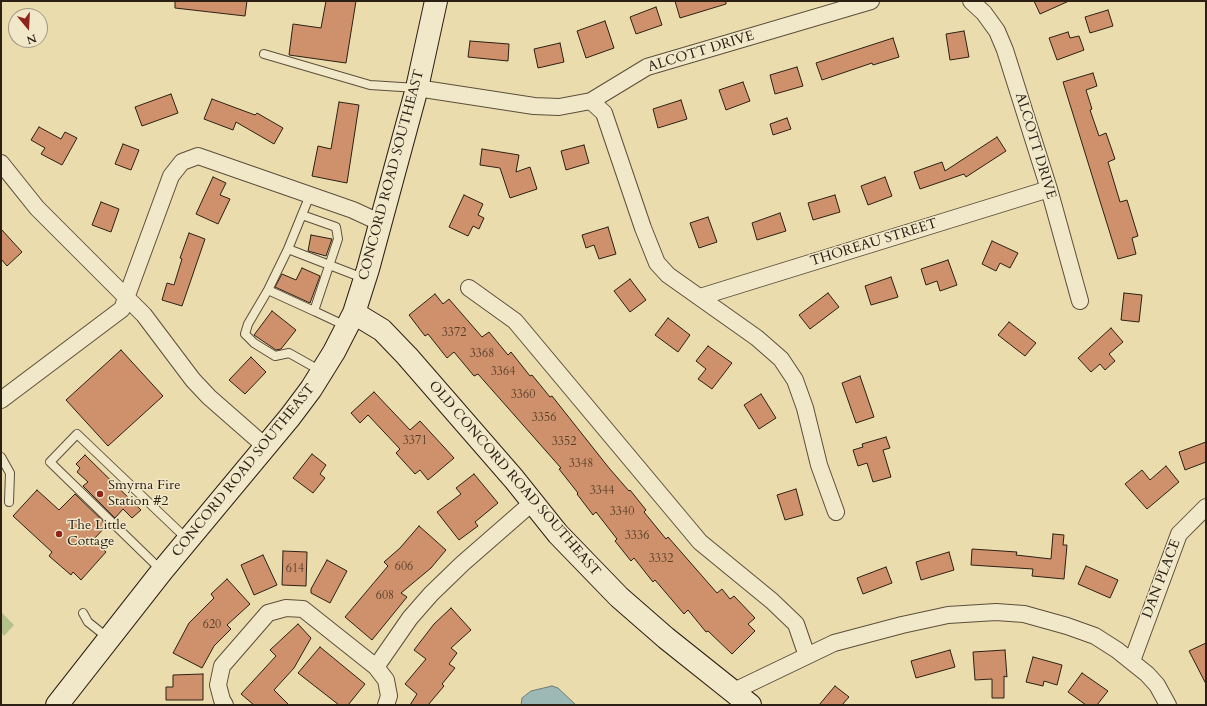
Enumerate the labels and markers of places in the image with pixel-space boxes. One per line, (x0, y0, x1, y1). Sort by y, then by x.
place label: Smyrna Fire Station #2 (108, 478, 181, 510)
marker: Smyrna Fire Station #2 (95, 489, 105, 499)
place label: The Little Cottage (67, 518, 126, 550)
marker: The Little Cottage (54, 529, 64, 539)

